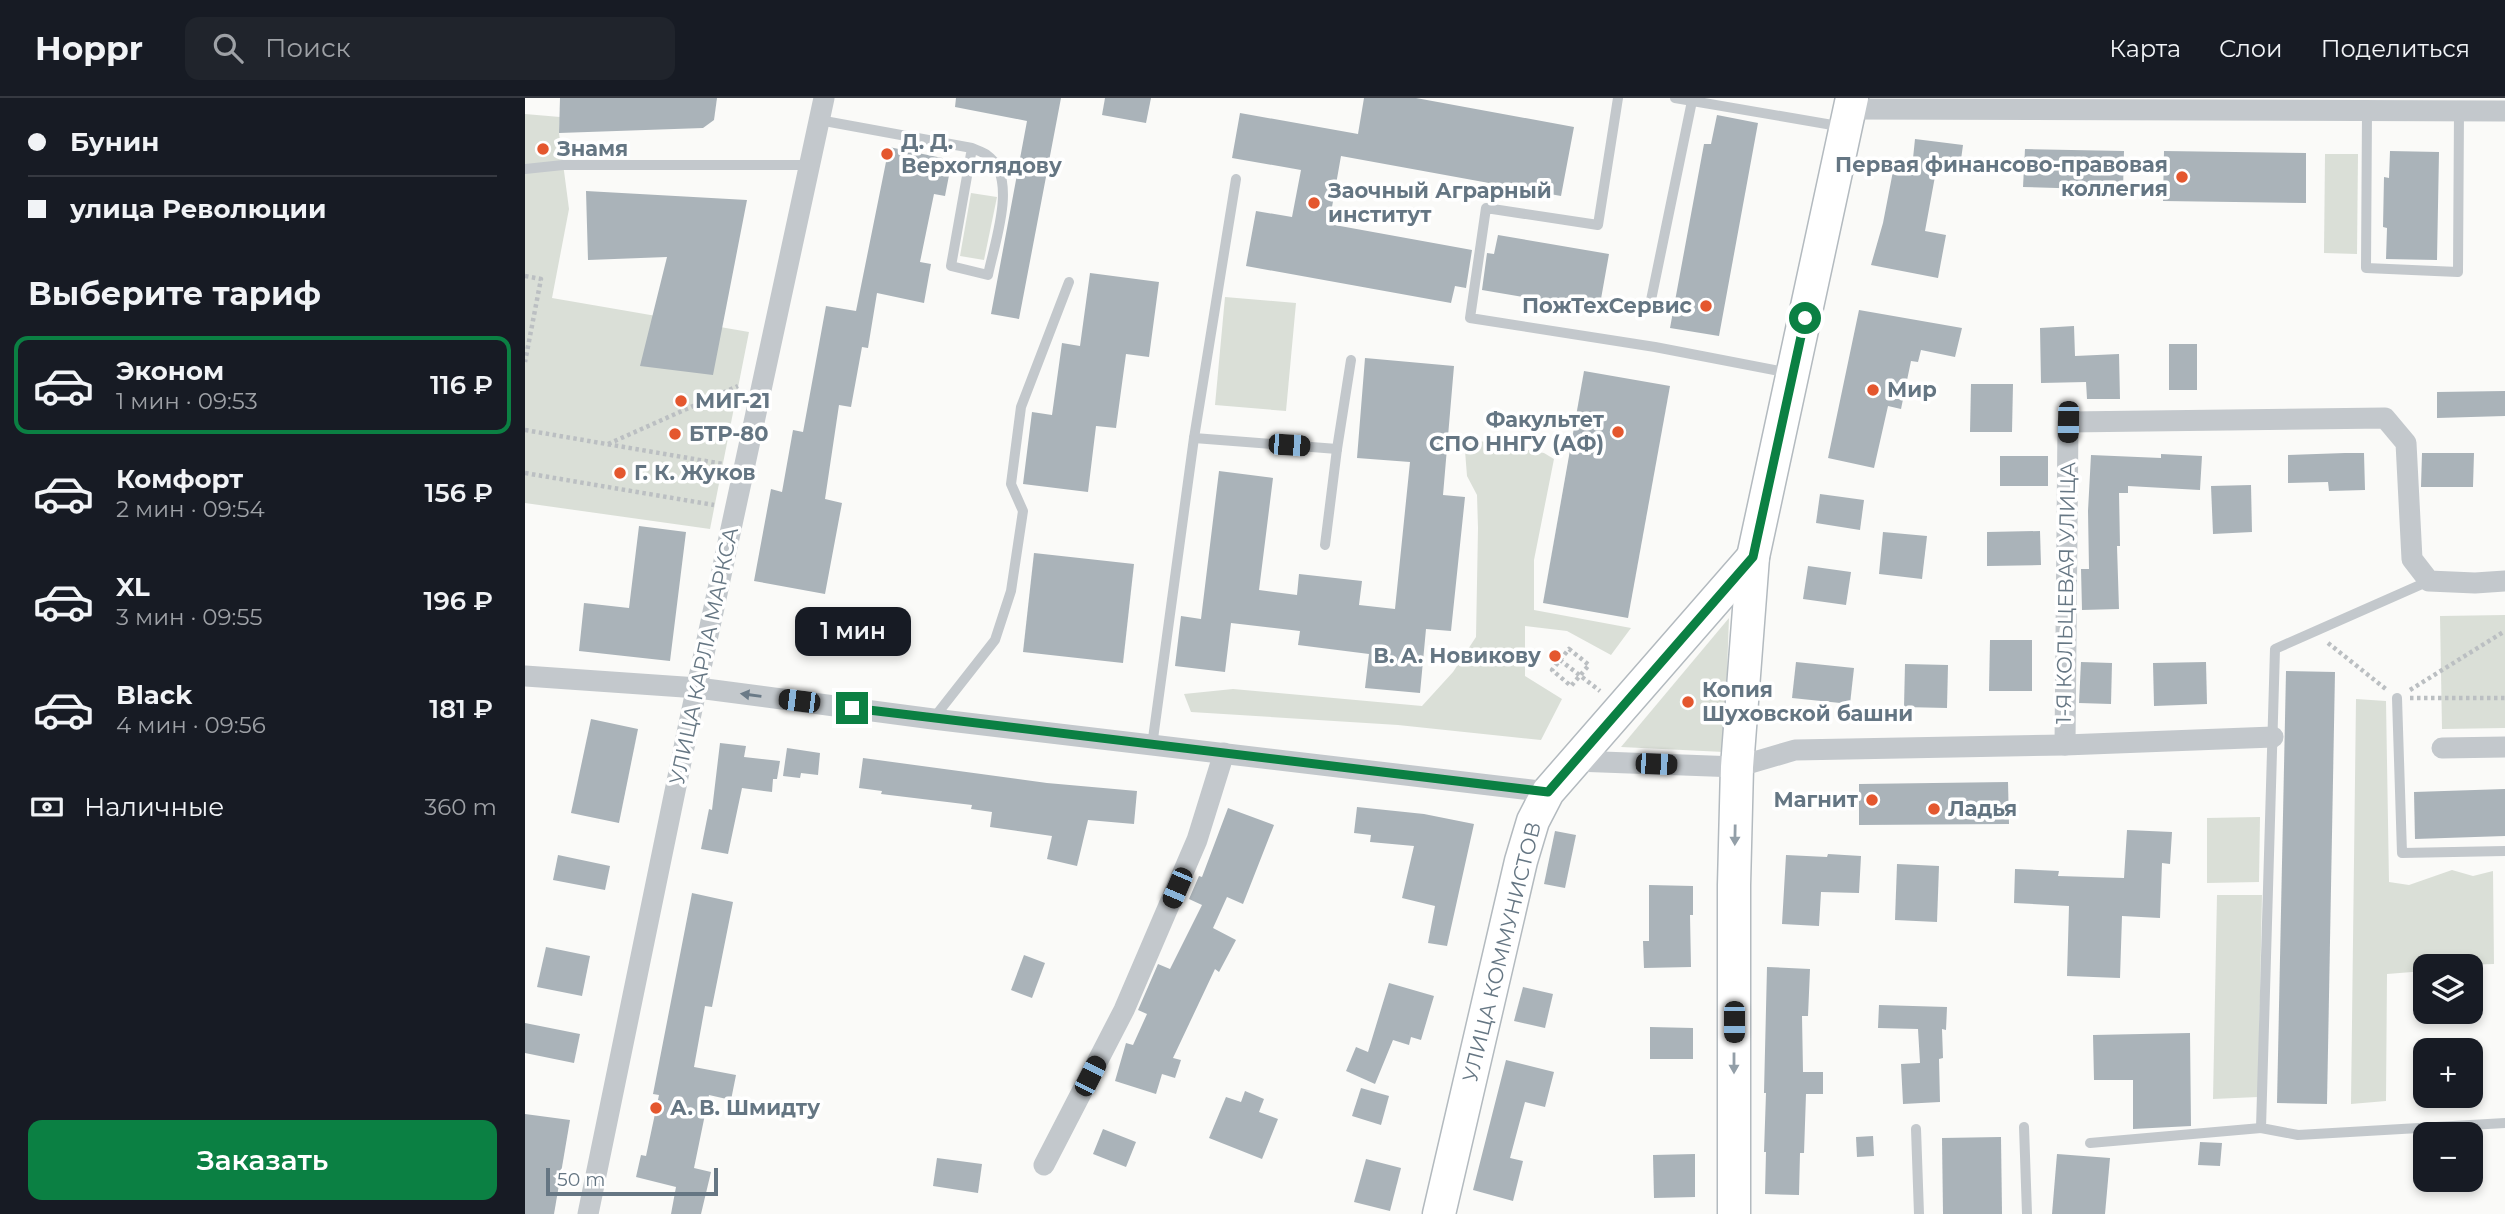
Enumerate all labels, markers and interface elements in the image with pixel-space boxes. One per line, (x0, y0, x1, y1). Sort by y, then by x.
search box (185, 17, 675, 80)
text: Hoppr (35, 28, 143, 68)
icon: search (209, 29, 247, 67)
text: Поиск (265, 32, 351, 64)
text: Карта (2109, 34, 2181, 63)
text: Слои (2219, 34, 2283, 63)
text: Поделиться (2321, 34, 2470, 63)
text: Бунин (70, 126, 159, 158)
place label: Д. Д. Верхоглядову (901, 129, 1062, 178)
place label: Знамя (556, 136, 628, 161)
marker: Знамя (535, 141, 551, 157)
marker: Д. Д. Верхоглядову (879, 146, 895, 162)
place label: Первая финансово-правовая коллегия (1835, 152, 2168, 201)
marker: Первая финансово-правовая коллегия (2174, 169, 2190, 185)
place label: Заочный Аграрный институт (1327, 178, 1552, 227)
text: улица Революции (70, 193, 326, 225)
marker: Заочный Аграрный институт (1306, 195, 1322, 211)
text: Выберите тариф (28, 274, 321, 313)
place label: ПожТехСервис (1522, 293, 1693, 318)
marker: ПожТехСервис (1698, 298, 1714, 314)
route start (1789, 302, 1821, 334)
icon: car (32, 354, 95, 417)
text: Эконом (116, 355, 224, 387)
text: 116 ₽ (430, 369, 493, 401)
place label: Мир (1887, 377, 1937, 402)
marker: Мир (1865, 382, 1881, 398)
text: 1 мин · 09:53 (116, 387, 258, 415)
place label: МИГ-21 (695, 388, 770, 413)
marker: МИГ-21 (673, 393, 689, 409)
car (2058, 401, 2079, 443)
place label: Факультет СПО ННГУ (АФ) (1429, 407, 1605, 456)
place label: БТР-80 (689, 421, 769, 446)
marker: Факультет СПО ННГУ (АФ) (1610, 424, 1626, 440)
marker: БТР-80 (667, 426, 683, 442)
car (1268, 433, 1311, 457)
place label: Г. К. Жуков (634, 460, 756, 485)
street label: 1-Я КОЛЬЦЕВАЯ УЛИЦА (2051, 461, 2080, 724)
icon: car (32, 462, 95, 525)
text: Комфорт (116, 463, 243, 495)
marker: Г. К. Жуков (612, 465, 628, 481)
text: 156 ₽ (425, 477, 493, 509)
text: 2 мин · 09:54 (116, 495, 265, 523)
street label: УЛИЦА КАРЛА МАРКСА (664, 525, 743, 787)
icon: car (32, 570, 95, 633)
text: XL (116, 571, 150, 603)
text: 196 ₽ (424, 585, 493, 617)
text: 3 мин · 09:55 (116, 603, 262, 631)
callout: 1 мин (794, 606, 910, 656)
text: 1 мин (820, 617, 886, 645)
place label: В. А. Новикову (1373, 643, 1541, 668)
marker: В. А. Новикову (1547, 648, 1563, 664)
place label: Копия Шуховской башни (1702, 677, 1913, 726)
icon: car (32, 678, 95, 741)
text: Black (116, 679, 192, 711)
car (777, 688, 822, 714)
one-way arrow (740, 689, 762, 700)
route end (836, 692, 868, 724)
text: 181 ₽ (429, 693, 493, 725)
marker: Копия Шуховской башни (1680, 694, 1696, 710)
text: 4 мин · 09:56 (116, 711, 266, 739)
car (1635, 753, 1678, 775)
place label: Магнит (1774, 787, 1859, 812)
icon: cash (28, 788, 66, 826)
text: Наличные (84, 791, 224, 823)
marker: Магнит (1864, 792, 1880, 808)
text: 360 m (424, 793, 497, 821)
place label: Ладья (1948, 796, 2017, 821)
marker: Ладья (1926, 801, 1942, 817)
street label: УЛИЦА КОММУНИСТОВ (1457, 819, 1546, 1085)
one-way arrow (1730, 824, 1741, 846)
car (1160, 865, 1195, 911)
map controls (2413, 954, 2483, 1192)
button: layers (2413, 954, 2483, 1024)
car (1724, 1001, 1745, 1043)
button: + (2413, 1038, 2483, 1108)
one-way arrow (1728, 1052, 1740, 1074)
car (1072, 1053, 1109, 1099)
place label: А. В. Шмидту (670, 1095, 820, 1120)
marker: А. В. Шмидту (648, 1100, 664, 1116)
button: Заказать (28, 1120, 497, 1200)
button: − (2413, 1122, 2483, 1192)
scale bar (546, 1165, 717, 1197)
text: 50 m (557, 1168, 605, 1191)

